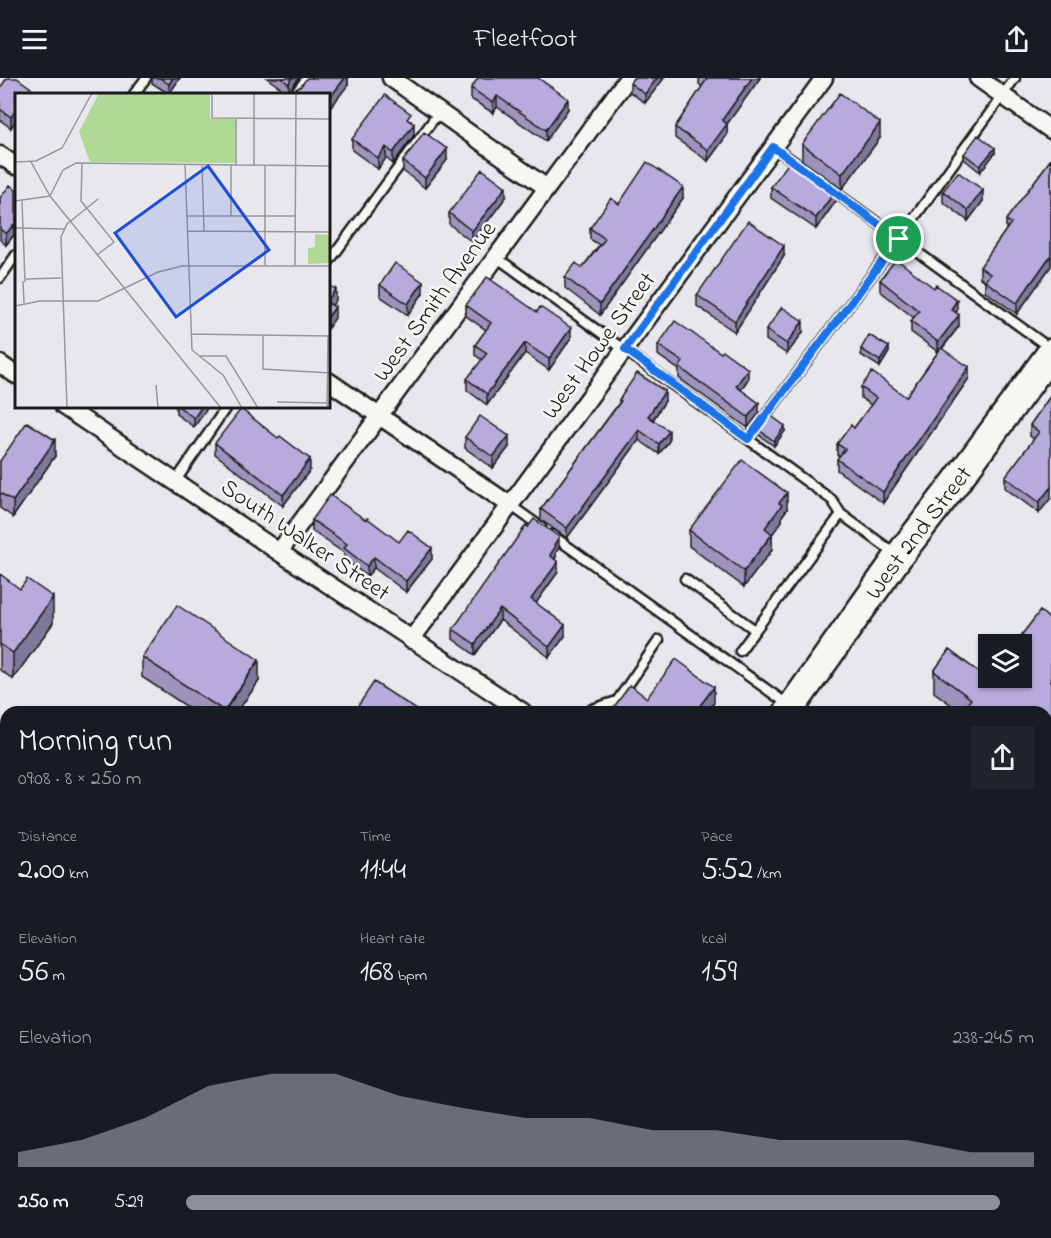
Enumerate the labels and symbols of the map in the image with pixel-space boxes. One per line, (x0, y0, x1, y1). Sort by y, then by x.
inset map (15, 93, 330, 408)
pin (873, 213, 924, 264)
street label: West Smith Avenue (366, 215, 507, 390)
street label: West Howe Street (534, 265, 666, 428)
street label: West 2nd Street (858, 460, 982, 608)
street label: South Walker Street (213, 471, 396, 611)

